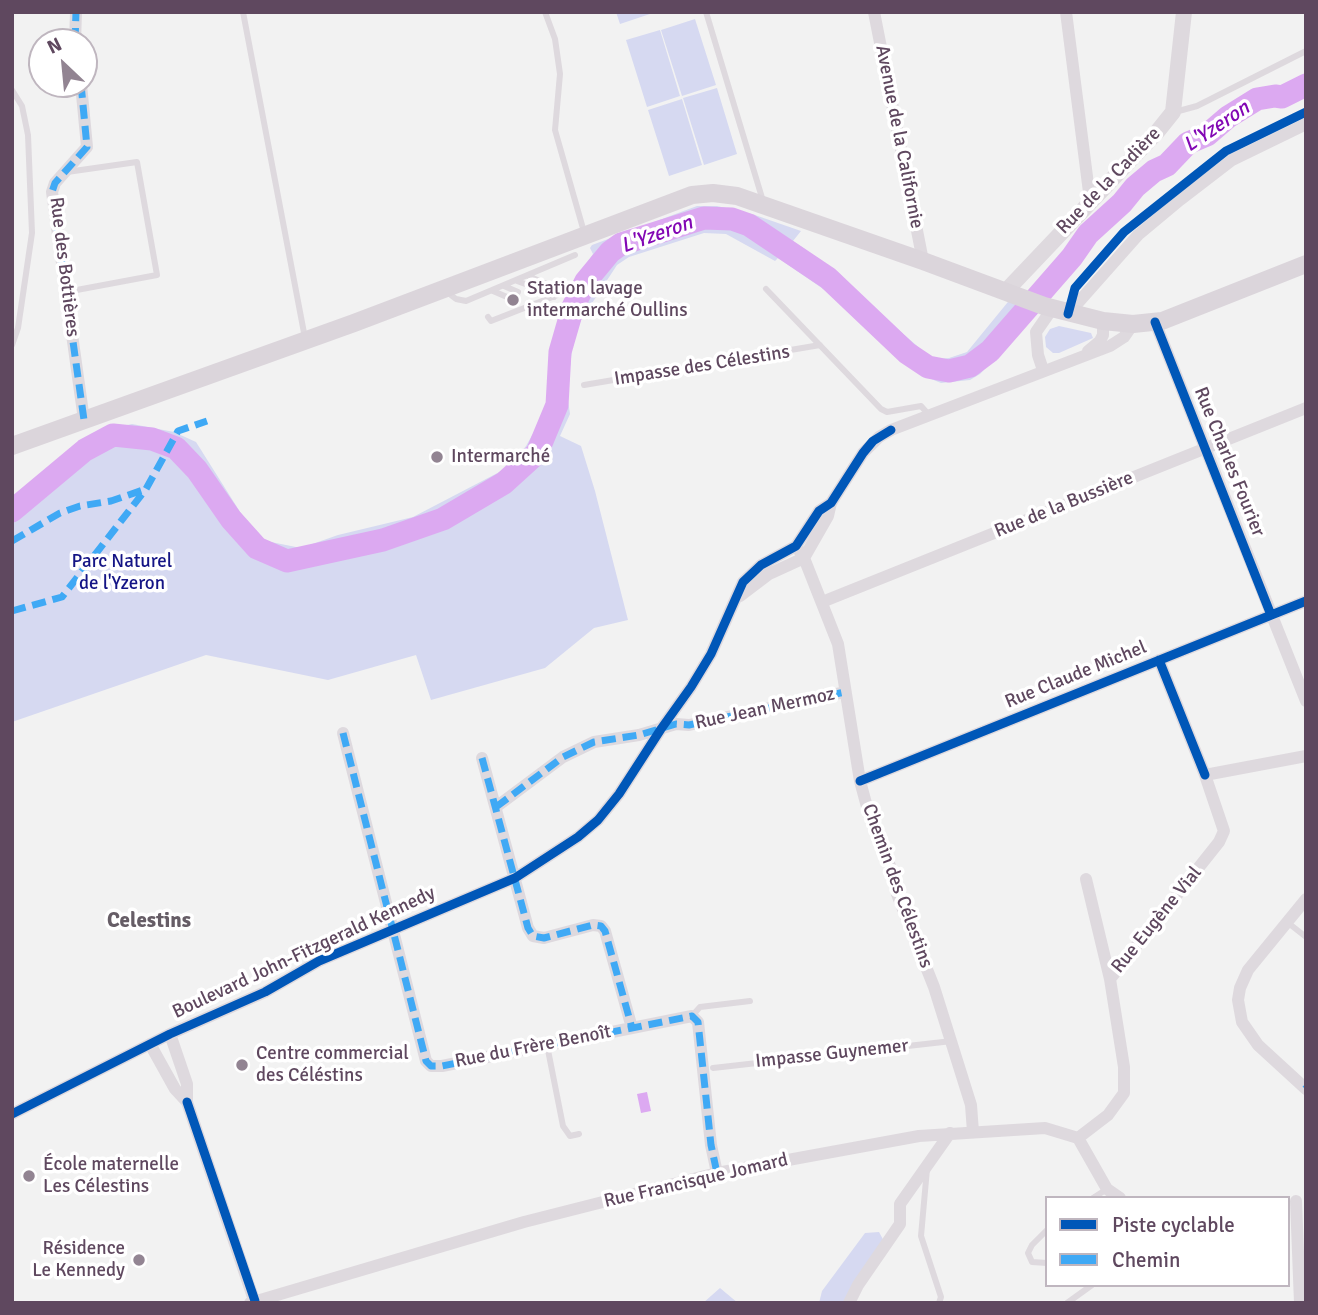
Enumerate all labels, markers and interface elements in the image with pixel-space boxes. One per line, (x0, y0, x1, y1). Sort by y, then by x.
north arrow (28, 28, 98, 98)
text: N (43, 32, 66, 60)
street label: Avenue de la Californie (870, 43, 928, 231)
water label: L'Yzeron (1179, 96, 1255, 158)
street label: Rue de la Cadière (1052, 123, 1166, 239)
street label: Rue des Bottières (44, 196, 84, 338)
water label: L'Yzeron (618, 210, 696, 260)
place label: Station lavage intermarché Oullins (527, 278, 687, 322)
marker: Station lavage intermarché Oullins (505, 292, 521, 308)
street label: Impasse des Célestins (613, 341, 791, 391)
street label: Rue Charles Fourier (1189, 384, 1269, 540)
place label: Intermarché (451, 446, 550, 468)
marker: Intermarché (429, 449, 445, 465)
street label: Rue de la Bussière (991, 467, 1137, 543)
park label: Parc Naturel de l'Yzeron (72, 551, 172, 595)
street label: Rue Claude Michel (1002, 636, 1150, 714)
street label: Rue Jean Mermoz (693, 683, 837, 735)
street label: Chemin des Célestins (857, 801, 937, 971)
street label: Rue Eugène Vial (1107, 862, 1207, 978)
street label: Boulevard John-Fitzgerald Kennedy (169, 882, 439, 1024)
district label: Celestins (107, 908, 191, 934)
street label: Rue du Frère Benoît (453, 1021, 613, 1073)
street label: Impasse Guynemer (754, 1035, 910, 1073)
place label: Centre commercial des Céléstins (256, 1043, 409, 1087)
marker: Centre commercial des Céléstins (234, 1057, 250, 1073)
street label: Rue Francisque Jomard (602, 1149, 790, 1213)
place label: École maternelle Les Célestins (43, 1154, 179, 1198)
marker: École maternelle Les Célestins (21, 1168, 37, 1184)
legend (1045, 1196, 1290, 1287)
text: Piste cyclable (1112, 1212, 1235, 1238)
place label: Résidence Le Kennedy (32, 1238, 125, 1282)
text: Chemin (1112, 1247, 1181, 1273)
marker: Résidence Le Kennedy (131, 1252, 147, 1268)

